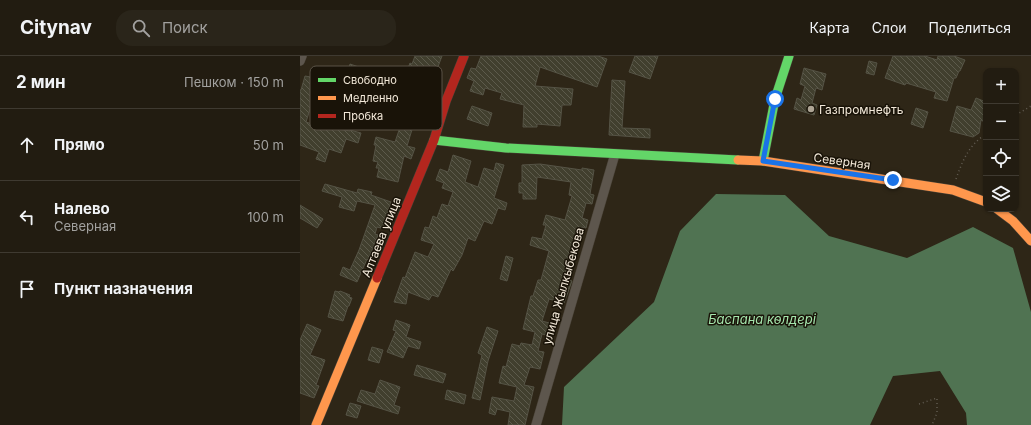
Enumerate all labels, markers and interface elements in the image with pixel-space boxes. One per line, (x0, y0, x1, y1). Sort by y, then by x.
search box (116, 10, 396, 46)
text: Citynav (20, 16, 92, 39)
icon: search (130, 17, 152, 39)
text: Поиск (162, 18, 208, 37)
text: Карта (809, 19, 850, 36)
text: Слои (872, 19, 907, 36)
text: Поделиться (929, 19, 1011, 36)
legend (310, 66, 442, 130)
map controls (983, 68, 1019, 212)
button: + (983, 68, 1019, 104)
text: 2 мин (16, 72, 66, 92)
text: Свободно (343, 73, 397, 87)
text: Пешком · 150 m (184, 74, 284, 90)
route start (766, 90, 784, 108)
text: Медленно (343, 91, 399, 105)
place label: Газпромнефть (819, 102, 904, 117)
marker: Газпромнефть (806, 104, 816, 114)
button: − (983, 104, 1019, 140)
text: Пробка (343, 109, 383, 123)
icon: ahead (16, 134, 38, 156)
text: Прямо (54, 135, 105, 154)
text: 50 m (253, 137, 284, 153)
button: locate (983, 140, 1019, 176)
street label: Северная (813, 150, 871, 172)
route end (884, 171, 902, 189)
button: layers (983, 176, 1019, 212)
street label: Алтаева улица (358, 195, 404, 279)
text: Налево (54, 199, 110, 218)
icon: left (16, 206, 38, 228)
text: 100 m (247, 209, 284, 225)
text: Северная (54, 218, 116, 234)
street label: улица Жылкыбекова (539, 226, 587, 346)
icon: arrive (16, 278, 38, 300)
text: Пункт назначения (54, 279, 193, 298)
water label: Баспана көлдері (708, 311, 817, 327)

